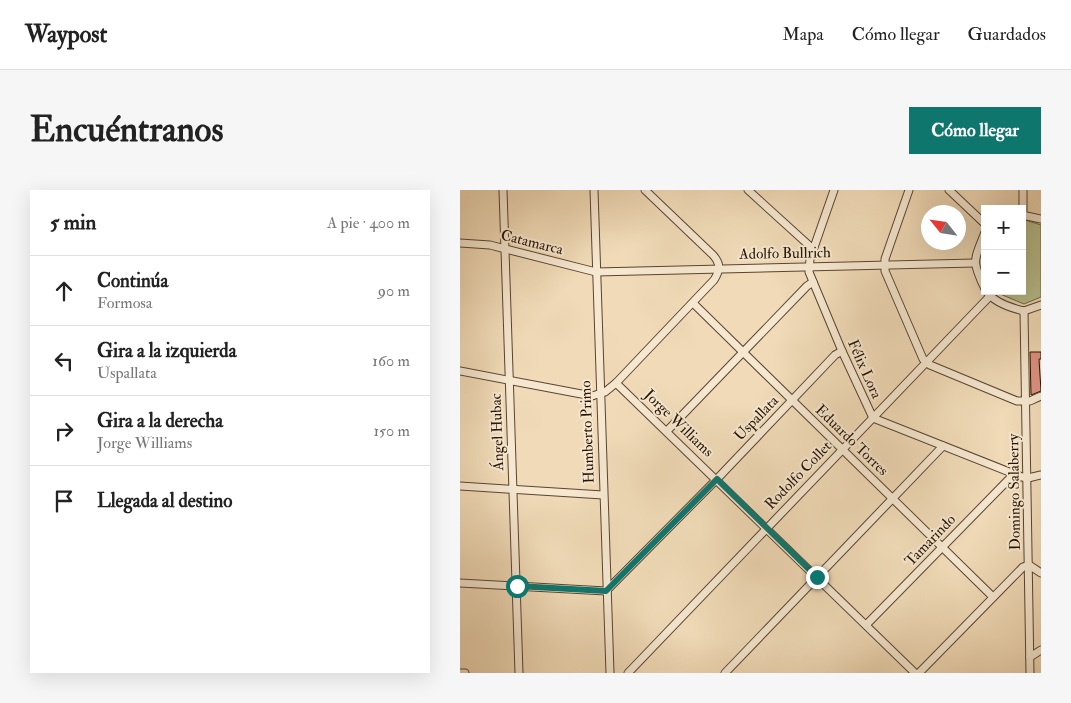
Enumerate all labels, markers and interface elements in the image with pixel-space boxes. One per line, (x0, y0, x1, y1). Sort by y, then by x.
text: Waypost (25, 19, 107, 50)
text: Mapa (783, 23, 824, 46)
text: Cómo llegar (852, 23, 940, 46)
text: Guardados (968, 23, 1046, 46)
button: Cómo llegar (909, 107, 1041, 154)
text: Encuéntranos (30, 108, 223, 152)
north arrow (921, 205, 966, 250)
map controls (981, 205, 1026, 295)
button: + (981, 205, 1026, 250)
text: 5 min (50, 209, 96, 236)
text: A pie · 400 m (327, 213, 410, 233)
street label: Catamarca (499, 226, 566, 260)
street label: Adolfo Bullrich (738, 243, 831, 264)
button: − (981, 250, 1026, 295)
text: Continúa (97, 269, 168, 293)
icon: ahead (50, 277, 78, 305)
text: 90 m (378, 281, 410, 301)
text: Formosa (97, 293, 152, 313)
street label: Félix Lora (843, 337, 886, 403)
text: Gira a la izquierda (97, 339, 236, 363)
icon: left (50, 347, 78, 375)
text: 160 m (372, 351, 410, 371)
text: Uspallata (97, 363, 157, 383)
street label: Humberto Primo (576, 380, 599, 484)
street label: Jorge Williams (639, 385, 717, 462)
street label: Uspallata (730, 391, 784, 446)
street label: Ángel Hubac (485, 393, 508, 472)
street label: Eduardo Torres (811, 401, 892, 480)
text: Gira a la derecha (97, 409, 223, 433)
icon: right (50, 417, 78, 445)
text: 150 m (373, 421, 410, 441)
text: Jorge Williams (97, 433, 192, 453)
street label: Domingo Salaberry (1004, 433, 1025, 550)
street label: Rodolfo Collet (761, 437, 836, 514)
icon: arrive (50, 487, 78, 515)
text: Llegada al destino (97, 489, 232, 513)
street label: Tamarindo (901, 510, 960, 570)
route end (806, 566, 829, 589)
route start (506, 575, 529, 598)

